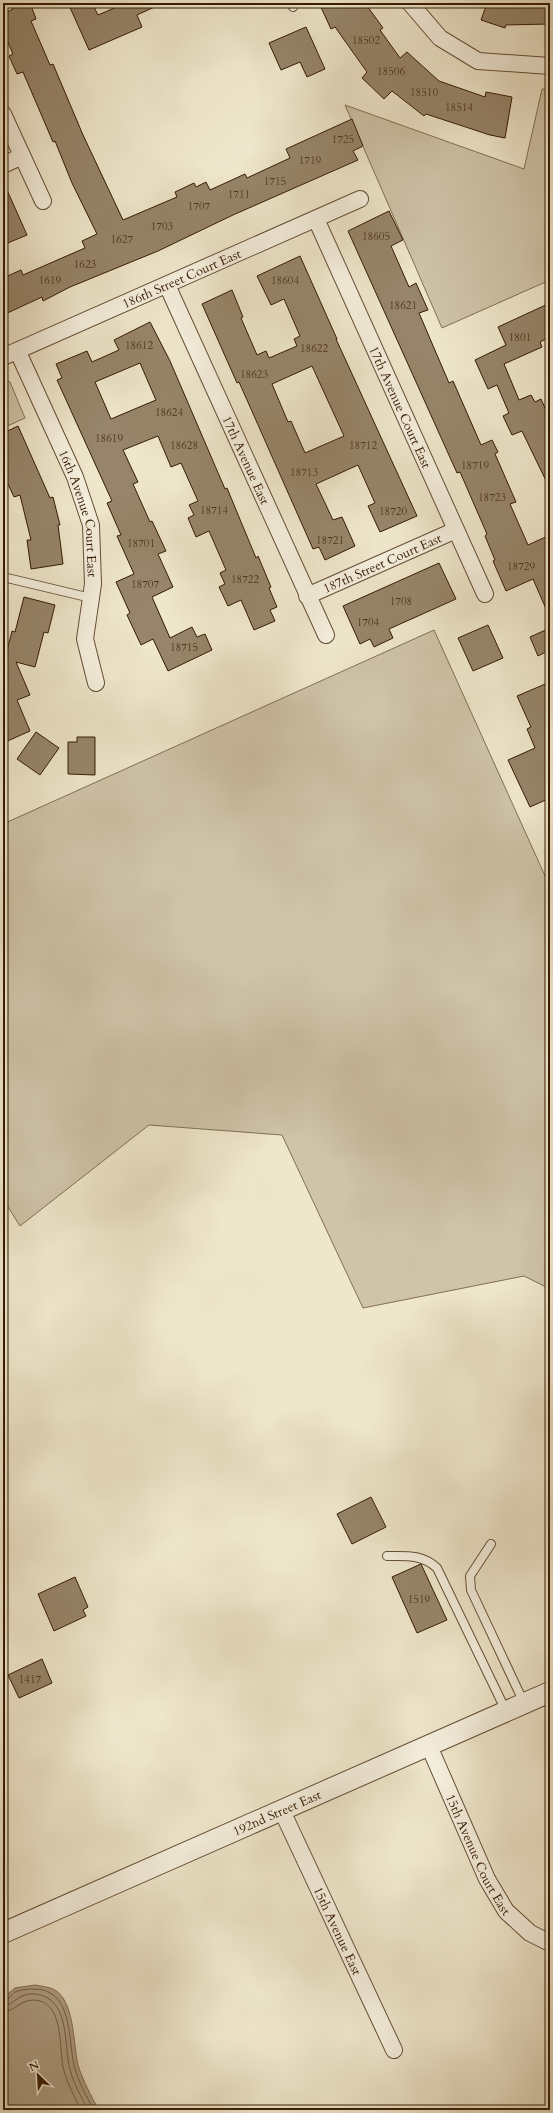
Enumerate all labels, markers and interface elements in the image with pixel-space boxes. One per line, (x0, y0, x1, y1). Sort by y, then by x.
house number: 18502 (352, 33, 380, 48)
house number: 18506 (377, 64, 405, 79)
house number: 18510 (410, 85, 438, 100)
house number: 18514 (445, 100, 473, 115)
house number: 1725 (332, 132, 354, 147)
house number: 1719 (299, 153, 322, 168)
house number: 1715 (264, 174, 286, 189)
house number: 1711 (228, 187, 250, 202)
house number: 1707 (188, 199, 211, 214)
house number: 1703 (151, 219, 174, 234)
house number: 18605 (362, 229, 390, 244)
house number: 1627 (111, 232, 134, 247)
street label: 186th Street Court East (119, 245, 244, 313)
house number: 1623 (74, 257, 97, 272)
house number: 1619 (39, 273, 62, 288)
house number: 18604 (271, 273, 299, 288)
house number: 18621 (389, 298, 417, 313)
house number: 1801 (509, 330, 531, 345)
house number: 18612 (125, 338, 153, 353)
house number: 18622 (300, 341, 328, 356)
street label: 17th Avenue Court East (364, 343, 435, 471)
house number: 18623 (240, 367, 268, 382)
house number: 18624 (155, 405, 183, 420)
street label: 17th Avenue East (217, 413, 274, 508)
house number: 18619 (95, 431, 123, 446)
house number: 18628 (170, 438, 198, 453)
house number: 18712 (349, 438, 377, 453)
street label: 16th Avenue Court East (54, 447, 101, 578)
house number: 18719 (461, 458, 489, 473)
house number: 18713 (290, 465, 318, 480)
house number: 18723 (478, 490, 506, 505)
house number: 18714 (200, 503, 228, 518)
house number: 18720 (379, 504, 407, 519)
street label: 187th Street Court East (320, 530, 445, 598)
house number: 18721 (316, 533, 344, 548)
house number: 18701 (127, 536, 155, 551)
house number: 18729 (507, 559, 535, 574)
house number: 18722 (231, 572, 259, 587)
house number: 18707 (131, 577, 159, 592)
house number: 1708 (390, 594, 412, 609)
house number: 1704 (357, 615, 380, 630)
house number: 18715 (170, 640, 198, 655)
house number: 1519 (408, 1592, 431, 1607)
house number: 1417 (19, 1672, 42, 1687)
street label: 192nd Street East (230, 1786, 324, 1841)
street label: 15th Avenue Court East (441, 1791, 514, 1920)
street label: 15th Avenue East (309, 1884, 366, 1978)
north arrow (18, 2055, 58, 2095)
text: N (26, 2057, 42, 2075)

